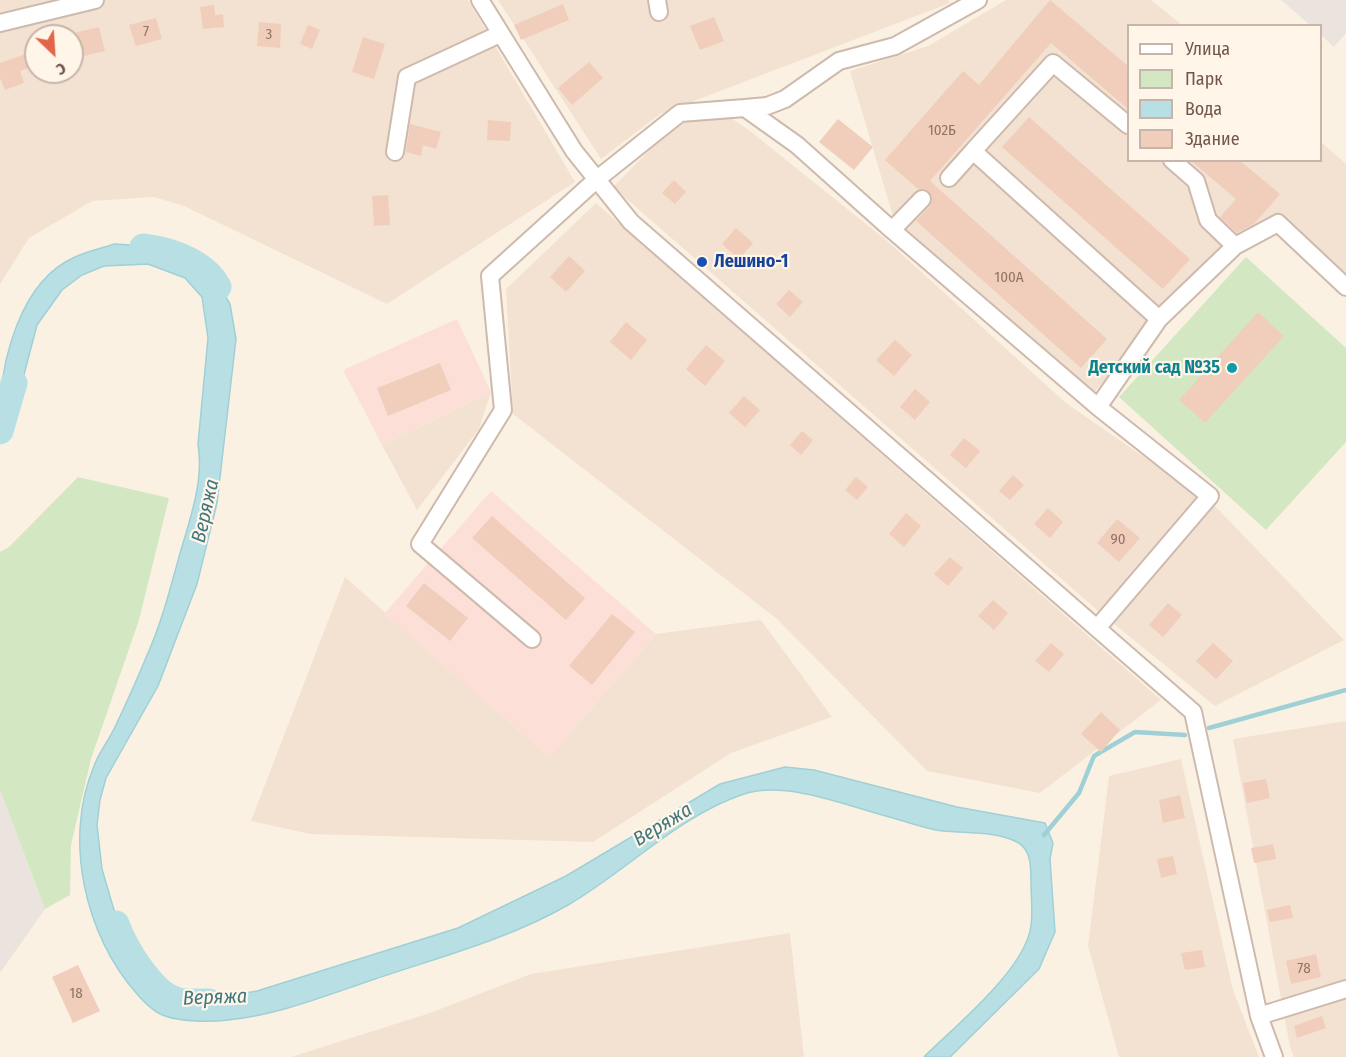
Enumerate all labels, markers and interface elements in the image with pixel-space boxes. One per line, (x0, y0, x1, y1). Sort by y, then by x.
house number: 7 (143, 23, 149, 41)
north arrow (24, 24, 84, 84)
legend (1127, 24, 1322, 162)
house number: 3 (266, 26, 272, 44)
text: Улица (1185, 38, 1230, 60)
text: С (53, 59, 69, 79)
text: Парк (1185, 68, 1223, 90)
text: Вода (1185, 98, 1222, 120)
house number: 102Б (928, 122, 956, 140)
text: Здание (1185, 128, 1240, 150)
place label: Лешино-1 (714, 251, 788, 273)
marker: Лешино-1 (695, 255, 709, 269)
house number: 100А (994, 269, 1024, 287)
place label: Детский сад №35 (1088, 357, 1220, 379)
marker: Детский сад №35 (1225, 361, 1239, 375)
water label: Веряжа (187, 477, 225, 545)
house number: 90 (1110, 531, 1126, 549)
water label: Веряжа (629, 798, 697, 852)
house number: 78 (1297, 960, 1311, 978)
house number: 18 (69, 985, 83, 1003)
water label: Веряжа (182, 985, 248, 1011)

